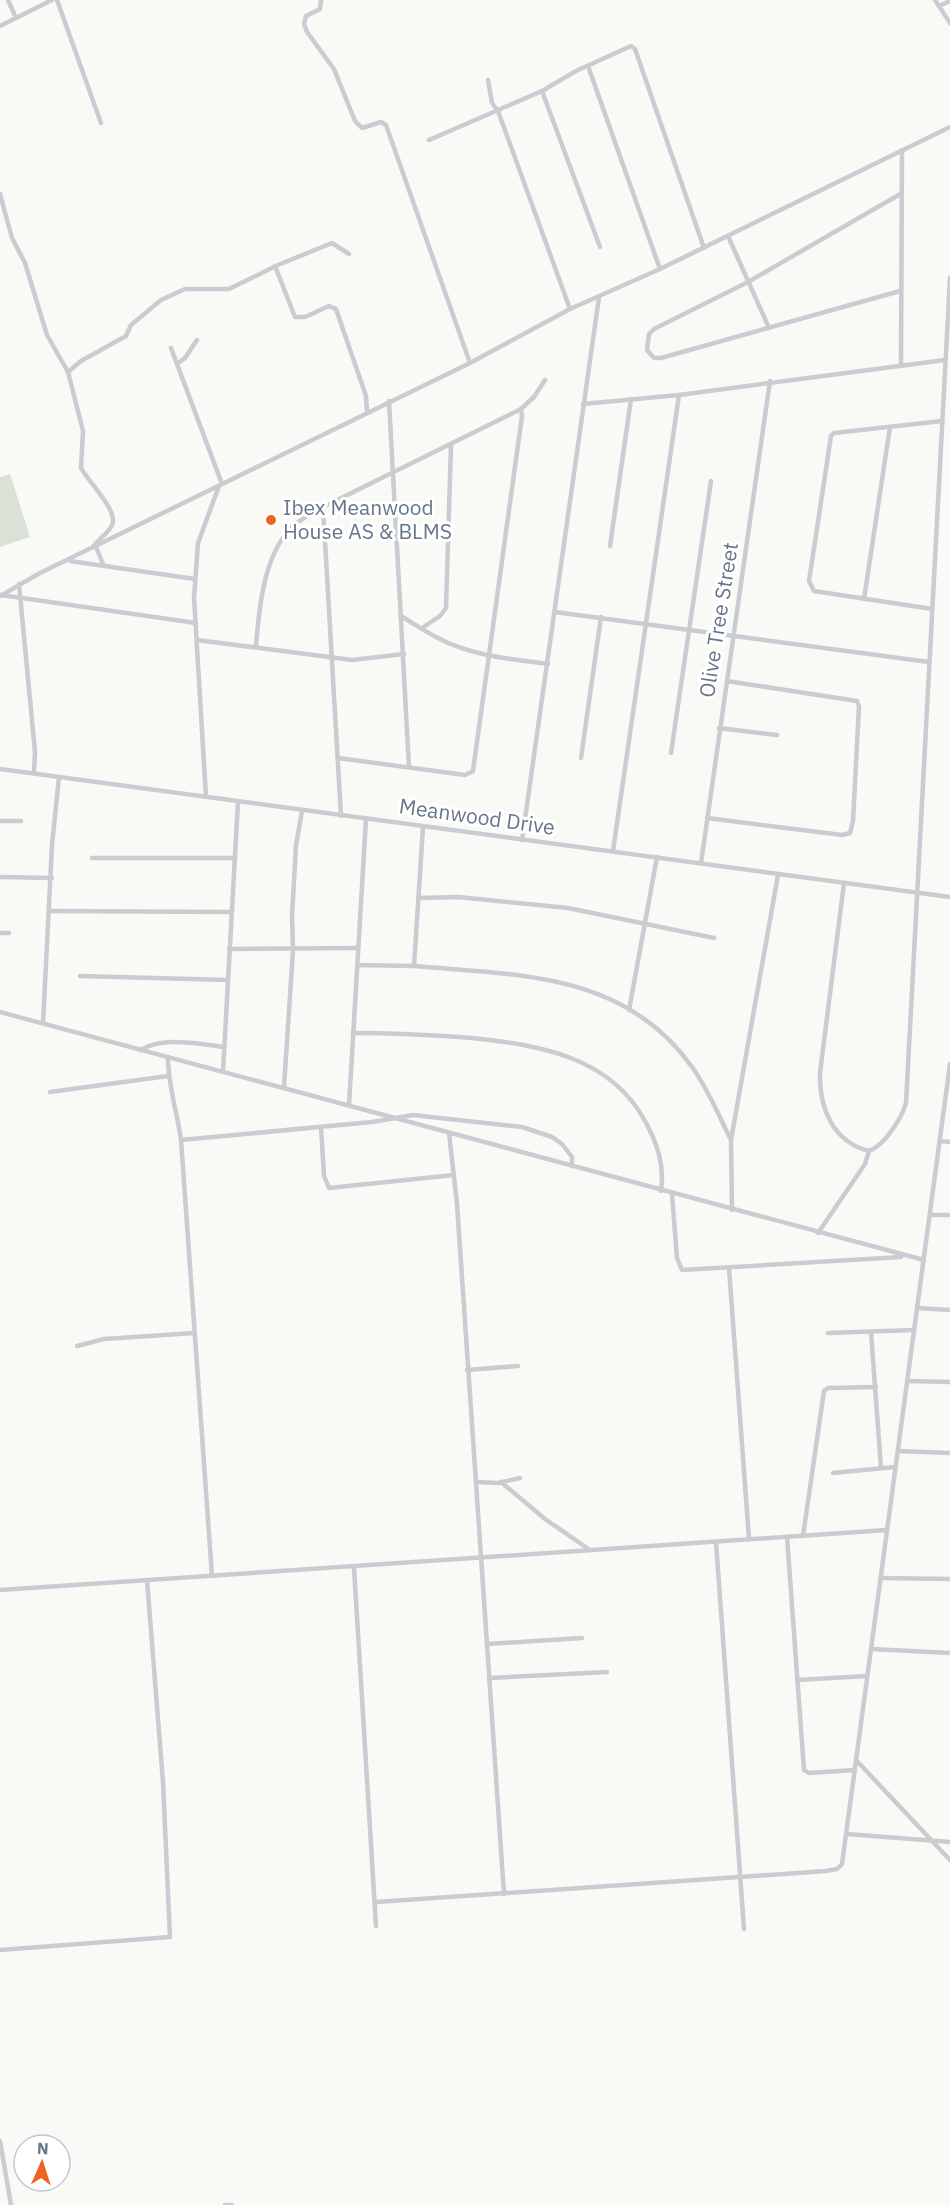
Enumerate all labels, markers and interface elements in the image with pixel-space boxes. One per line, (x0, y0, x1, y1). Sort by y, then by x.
place label: Ibex Meanwood House AS & BLMS (283, 493, 452, 545)
marker: Ibex Meanwood House AS & BLMS (264, 513, 278, 527)
street label: Olive Tree Street (692, 540, 744, 699)
street label: Meanwood Drive (397, 791, 557, 841)
north arrow (12, 2133, 72, 2193)
text: N (36, 2138, 49, 2158)

